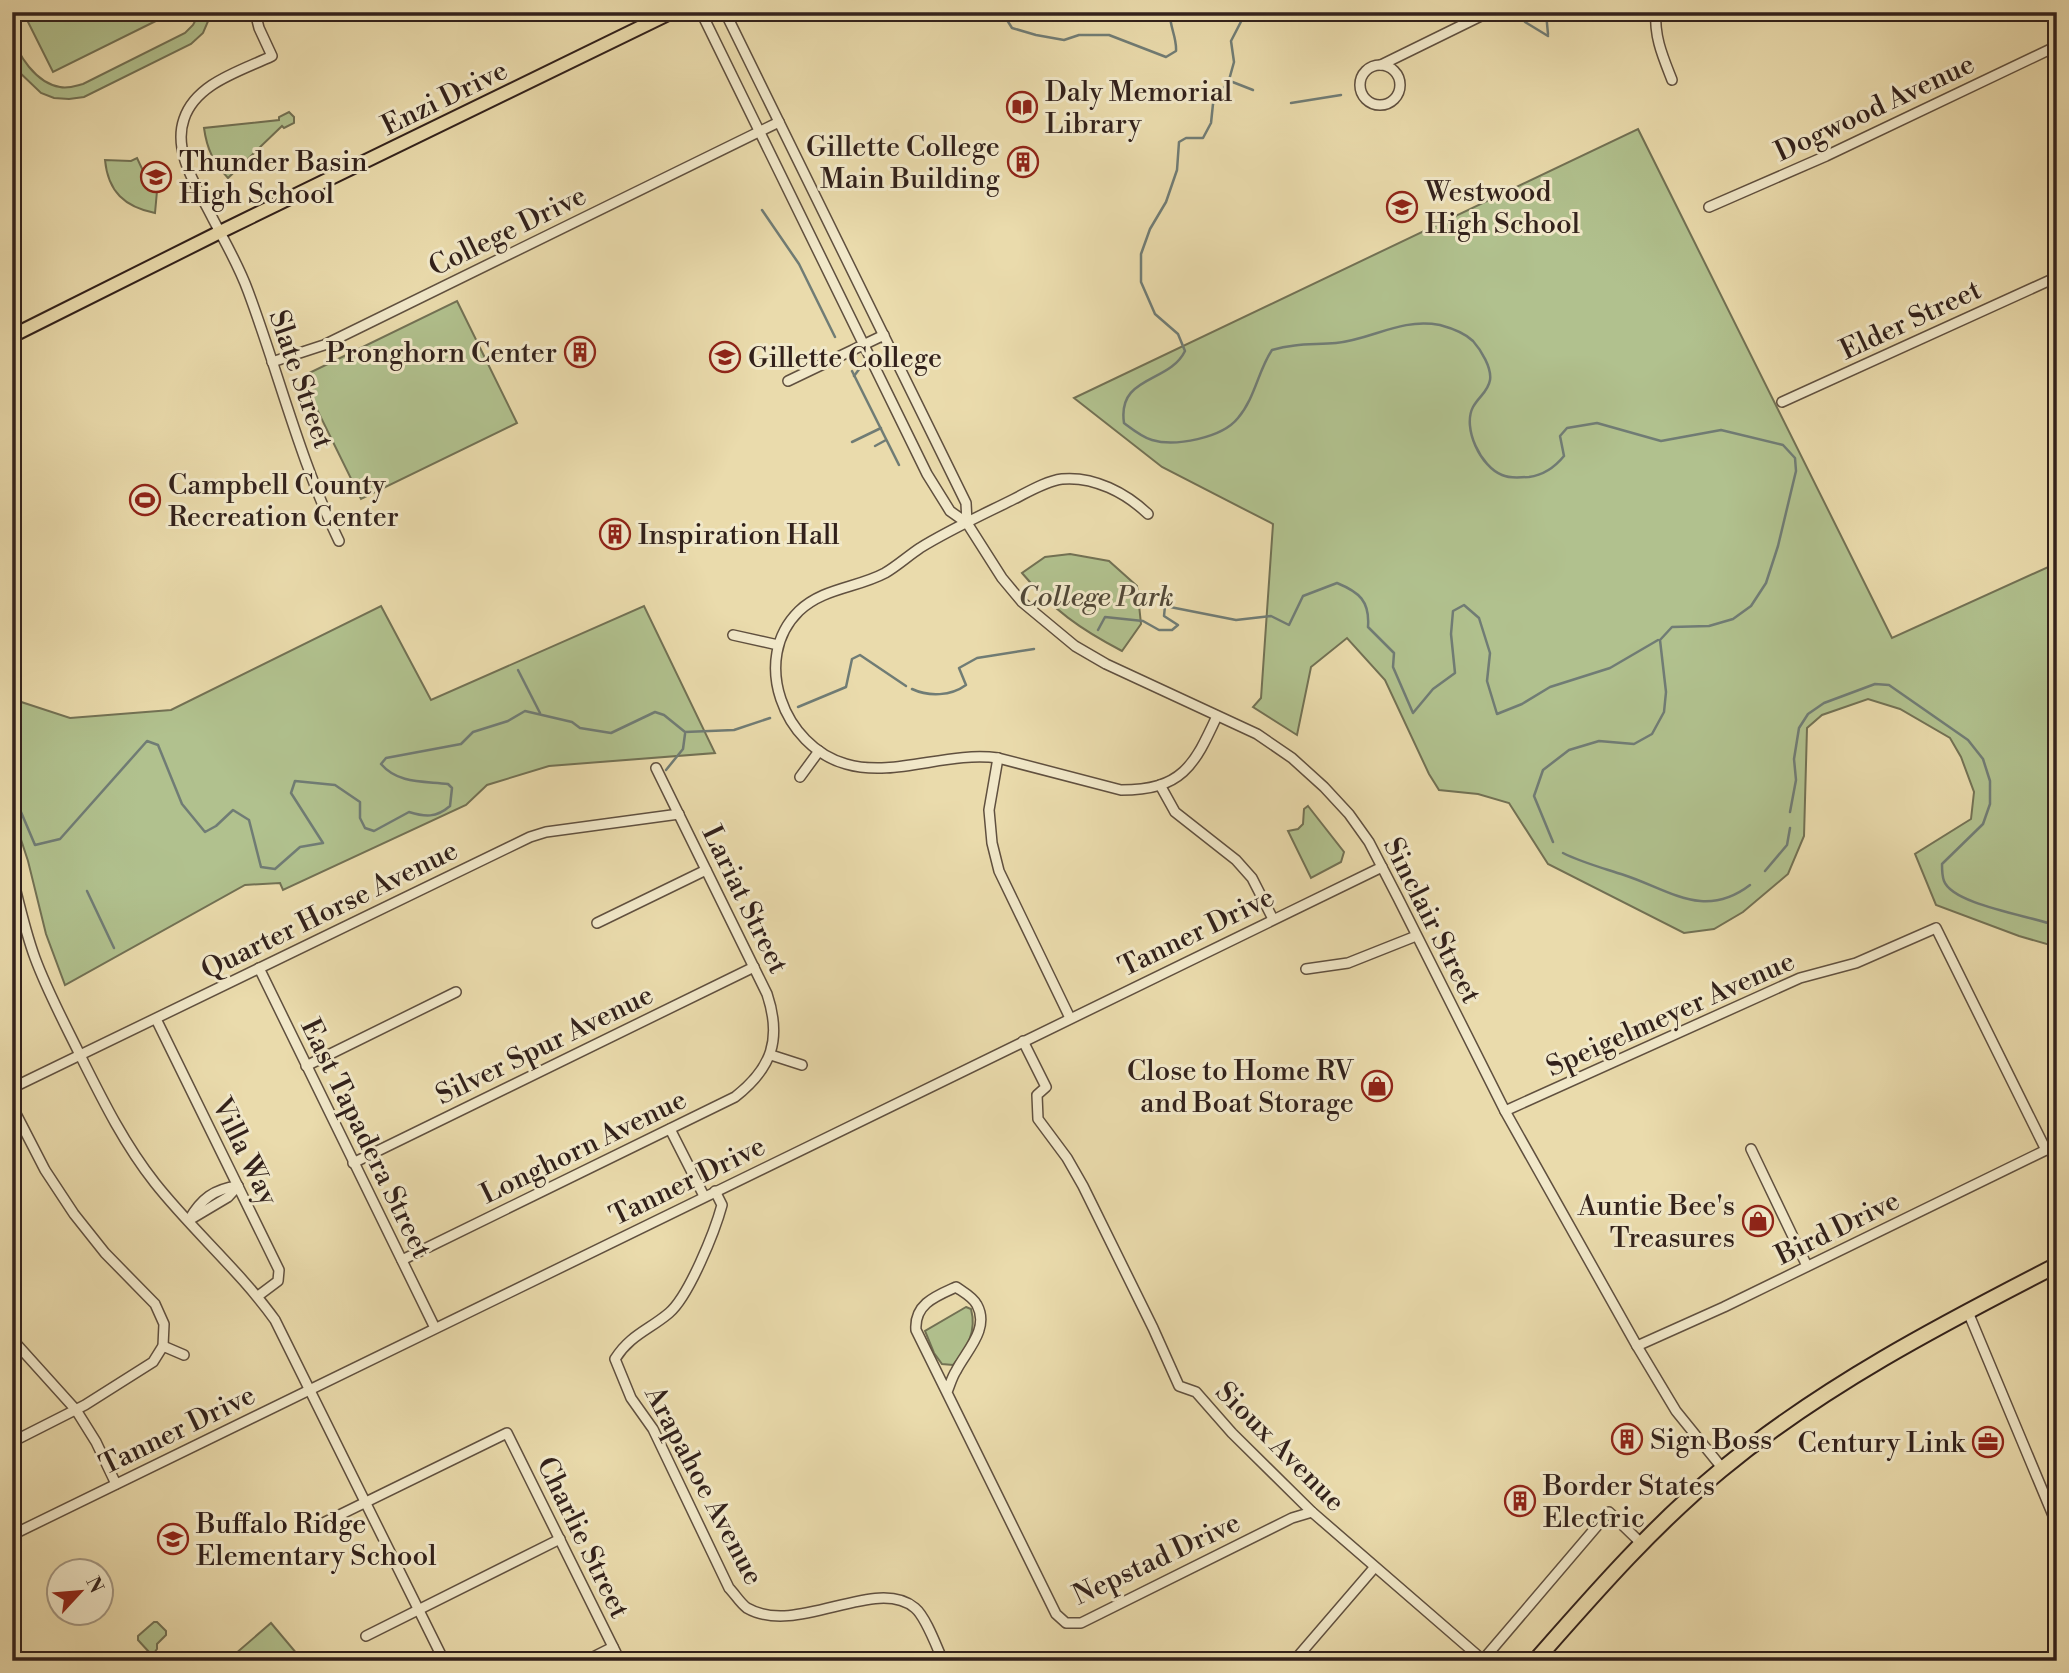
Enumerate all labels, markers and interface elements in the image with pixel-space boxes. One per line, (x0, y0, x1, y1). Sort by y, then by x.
street label: Dogwood Avenue (1769, 47, 1980, 170)
street label: Enzi Drive (376, 53, 513, 144)
place label: Daly Memorial Library (1045, 75, 1232, 142)
library icon: Daly Memorial Library (1005, 90, 1039, 124)
place label: Gillette College Main Building (806, 130, 1000, 197)
place label: Thunder Basin High School (179, 145, 368, 212)
building icon: Gillette College Main Building (1006, 145, 1040, 179)
school or university icon: Thunder Basin High School (139, 160, 173, 194)
place label: Westwood High School (1424, 175, 1580, 242)
street label: College Drive (423, 178, 592, 285)
school or university icon: Westwood High School (1385, 190, 1419, 224)
street label: Elder Street (1835, 272, 1987, 368)
street label: Slate Street (261, 306, 341, 453)
building icon: Pronghorn Center (563, 335, 597, 369)
place label: Pronghorn Center (326, 336, 557, 371)
school or university icon: Gillette College (708, 340, 742, 374)
place label: Gillette College (748, 341, 942, 376)
place label: Campbell County Recreation Center (168, 468, 399, 535)
sports icon: Campbell County Recreation Center (128, 483, 162, 517)
building icon: Inspiration Hall (598, 517, 632, 551)
place label: Inspiration Hall (638, 518, 840, 553)
park label: College Park (1018, 580, 1174, 615)
street label: Lariat Street (694, 820, 796, 980)
street label: Sinclair Street (1375, 832, 1488, 1010)
street label: Quarter Horse Avenue (196, 833, 464, 988)
street label: Tanner Drive (1113, 880, 1280, 985)
street label: Speigelmeyer Avenue (1541, 944, 1800, 1085)
street label: Silver Spur Avenue (430, 978, 659, 1113)
street label: East Tapadera Street (292, 1013, 439, 1264)
place label: Close to Home RV and Boat Storage (1127, 1054, 1355, 1121)
shop icon: Close to Home RV and Boat Storage (1360, 1069, 1394, 1103)
street label: Longhorn Avenue (475, 1082, 693, 1212)
street label: Villa Way (203, 1091, 286, 1212)
street label: Tanner Drive (604, 1129, 771, 1234)
street label: Bird Drive (1769, 1183, 1905, 1274)
place label: Auntie Bee's Treasures (1577, 1189, 1735, 1256)
shop icon: Auntie Bee's Treasures (1741, 1204, 1775, 1238)
street label: Sioux Avenue (1208, 1375, 1352, 1519)
street label: Tanner Drive (94, 1378, 261, 1483)
street label: Arapahoe Avenue (636, 1379, 771, 1591)
building icon: Sign Boss (1610, 1422, 1644, 1456)
place label: Sign Boss (1650, 1423, 1772, 1458)
office icon: Century Link (1971, 1425, 2005, 1459)
place label: Century Link (1798, 1426, 1966, 1461)
street label: Charlie Street (529, 1451, 637, 1624)
place label: Border States Electric (1542, 1469, 1715, 1536)
building icon: Border States Electric (1503, 1484, 1537, 1518)
street label: Nepstad Drive (1067, 1505, 1246, 1613)
place label: Buffalo Ridge Elementary School (195, 1507, 437, 1574)
school or university icon: Buffalo Ridge Elementary School (156, 1522, 190, 1556)
north arrow (46, 1558, 116, 1628)
text: N (80, 1573, 108, 1597)

